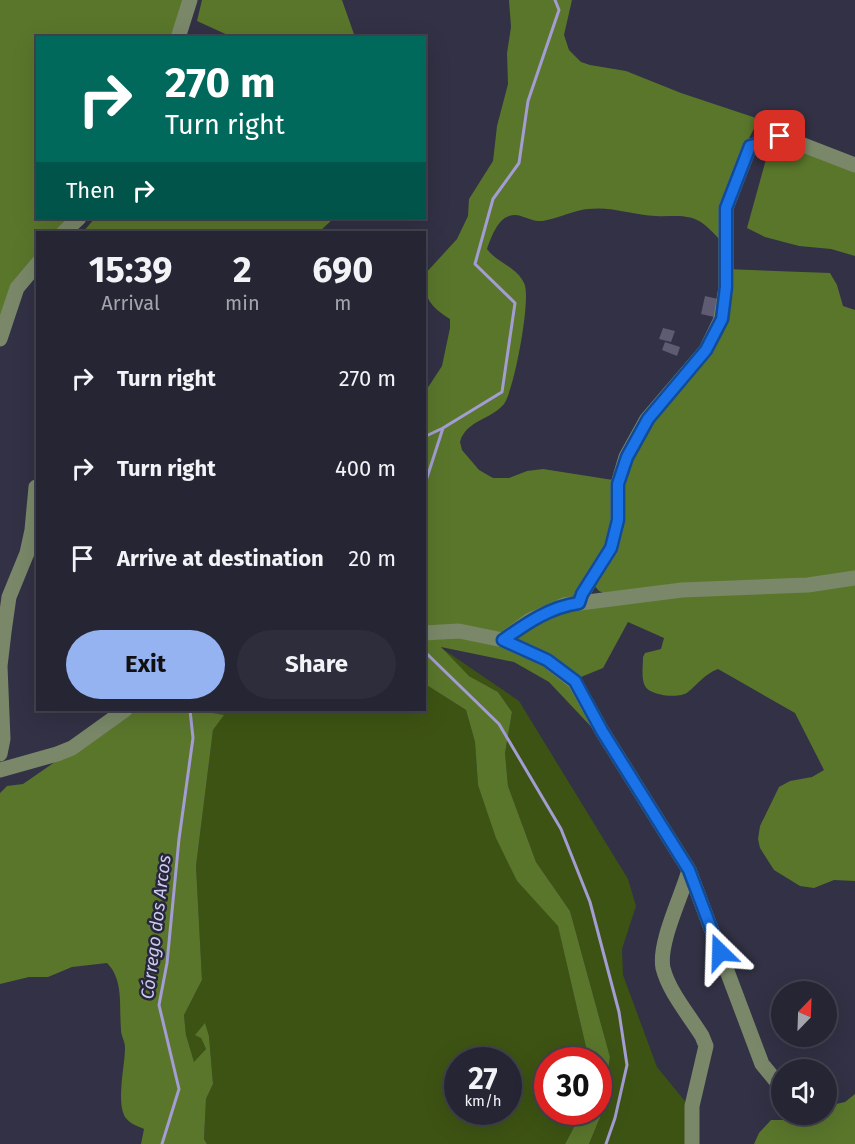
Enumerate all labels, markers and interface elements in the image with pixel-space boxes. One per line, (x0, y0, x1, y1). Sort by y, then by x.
text: 270 m (165, 58, 276, 108)
icon: right (66, 60, 144, 138)
text: Turn right (165, 109, 285, 141)
pin (754, 110, 805, 161)
icon: arrive (763, 119, 796, 152)
icon: right (127, 174, 160, 207)
text: Then (66, 177, 115, 204)
text: 15:39 (89, 248, 172, 292)
text: 2 (233, 248, 252, 292)
text: 690 (312, 248, 373, 292)
text: Arrival (101, 291, 160, 315)
text: min (225, 291, 260, 315)
text: m (334, 291, 351, 315)
icon: right (66, 362, 99, 395)
text: Turn right (117, 365, 216, 392)
text: 270 m (339, 365, 396, 392)
icon: right (66, 452, 99, 485)
text: Turn right (117, 455, 216, 482)
text: 400 m (335, 455, 396, 482)
icon: arrive (66, 542, 99, 575)
text: Arrive at destination (117, 545, 324, 572)
text: 20 m (348, 545, 396, 572)
button: Exit (66, 630, 225, 699)
button: Share (237, 630, 396, 699)
water label: Córrego dos Arcos (136, 854, 176, 1000)
position arrow (688, 920, 752, 984)
north arrow (771, 981, 837, 1047)
map controls (771, 981, 837, 1125)
speed limit sign: 30 (534, 1047, 612, 1125)
button: sound (771, 1059, 837, 1125)
text: 27 (468, 1061, 498, 1097)
text: km/h (464, 1092, 502, 1110)

